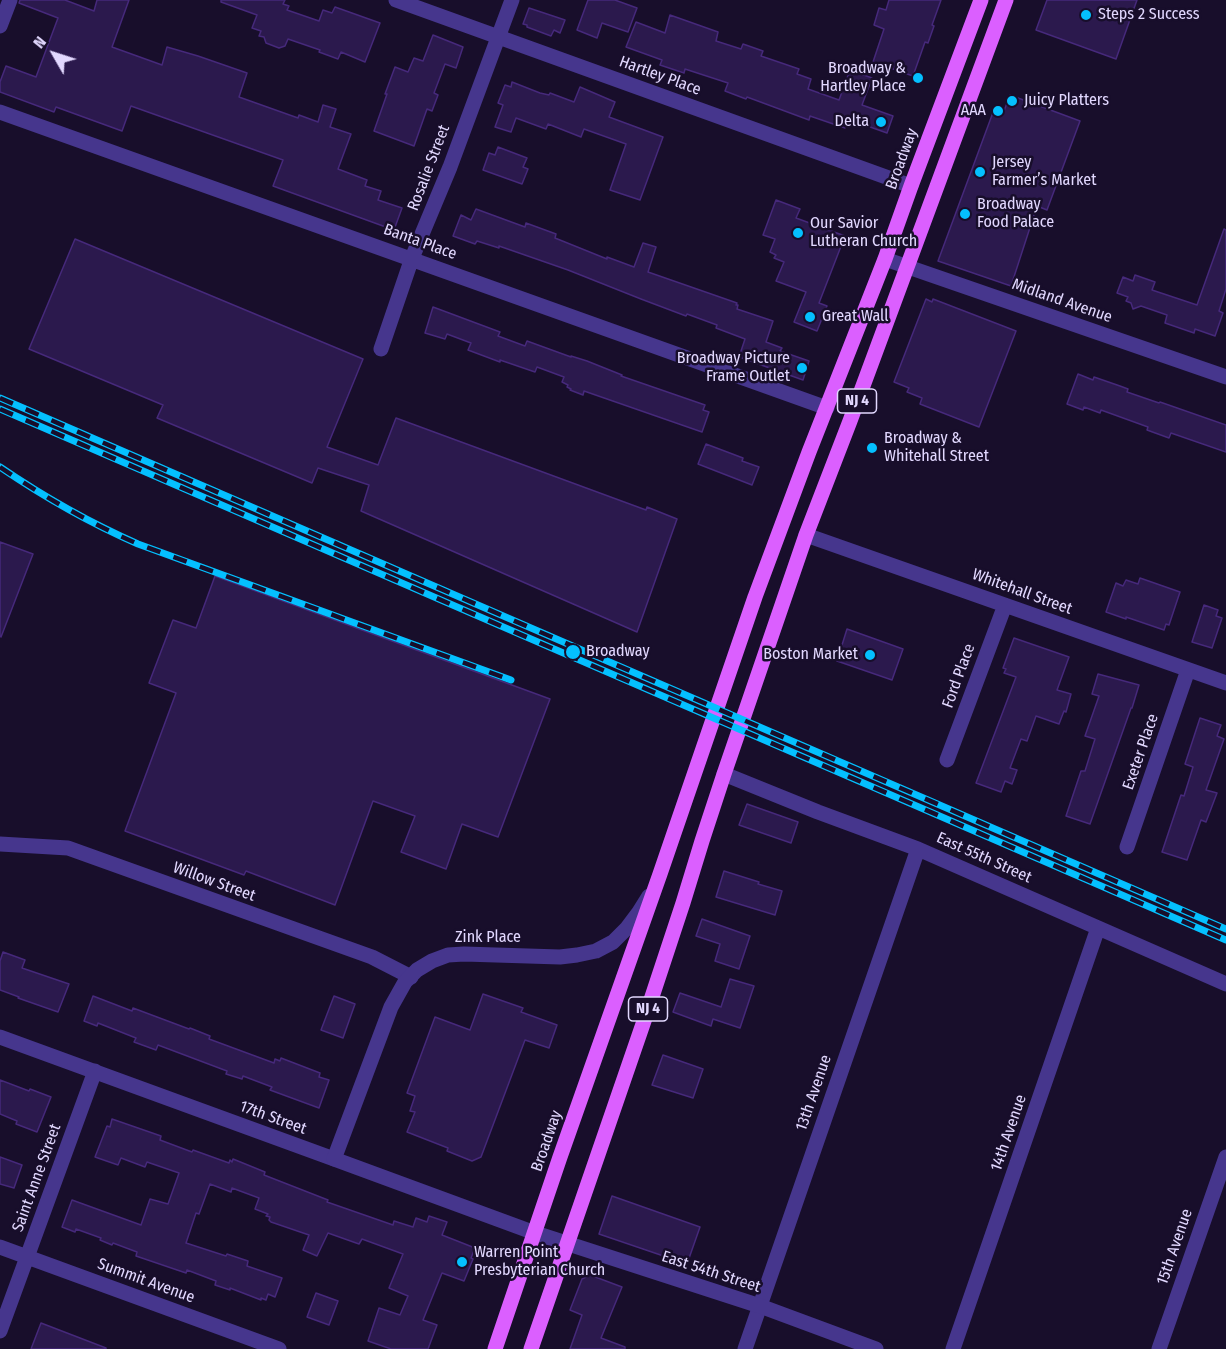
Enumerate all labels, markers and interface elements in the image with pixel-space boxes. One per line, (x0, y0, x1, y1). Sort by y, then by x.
place label: Steps 2 Success (1098, 5, 1200, 25)
marker: Steps 2 Success (1079, 8, 1093, 22)
north arrow (24, 24, 84, 84)
text: N (29, 33, 50, 52)
street label: Hartley Place (616, 52, 704, 100)
place label: Broadway & Hartley Place (820, 59, 906, 97)
marker: Broadway & Hartley Place (911, 71, 925, 85)
place label: Juicy Platters (1024, 91, 1109, 111)
marker: Juicy Platters (1005, 94, 1019, 108)
place label: AAA (961, 101, 986, 121)
marker: AAA (991, 104, 1005, 118)
place label: Delta (835, 112, 869, 132)
marker: Delta (874, 115, 888, 129)
street label: Rosalie Street (404, 122, 454, 214)
street label: Broadway (882, 126, 922, 192)
place label: Jersey Farmer’s Market (992, 153, 1096, 191)
marker: Jersey Farmer’s Market (973, 165, 987, 179)
place label: Broadway Food Palace (977, 195, 1054, 233)
marker: Broadway Food Palace (958, 207, 972, 221)
place label: Our Savior Lutheran Church (810, 214, 917, 252)
street label: Banta Place (381, 220, 459, 264)
marker: Our Savior Lutheran Church (791, 226, 805, 240)
street label: Midland Avenue (1009, 275, 1115, 327)
place label: Great Wall (822, 307, 889, 327)
marker: Great Wall (803, 310, 817, 324)
place label: Broadway Picture Frame Outlet (677, 349, 790, 387)
marker: Broadway Picture Frame Outlet (795, 361, 809, 375)
road number: NJ 4 (838, 389, 876, 413)
place label: Broadway & Whitehall Street (884, 429, 989, 467)
marker: Broadway & Whitehall Street (865, 441, 879, 455)
street label: Whitehall Street (969, 565, 1075, 619)
street label: Ford Place (939, 641, 979, 711)
place label: Broadway (586, 642, 650, 662)
marker: Broadway (564, 643, 582, 661)
place label: Boston Market (763, 645, 858, 665)
marker: Boston Market (863, 648, 877, 662)
street label: Exeter Place (1119, 711, 1163, 793)
street label: East 55th Street (933, 828, 1035, 888)
street label: Willow Street (170, 858, 258, 906)
street label: Zink Place (455, 928, 521, 948)
road number: NJ 4 (628, 997, 668, 1021)
street label: 13th Avenue (792, 1053, 836, 1133)
street label: 14th Avenue (987, 1092, 1031, 1174)
street label: 17th Street (237, 1097, 309, 1139)
street label: Broadway (528, 1108, 566, 1174)
street label: Saint Anne Street (9, 1121, 65, 1235)
street label: 15th Avenue (1153, 1207, 1197, 1287)
place label: Warren Point Presbyterian Church (474, 1243, 605, 1281)
street label: East 54th Street (659, 1247, 763, 1297)
street label: Summit Avenue (95, 1255, 197, 1307)
marker: Warren Point Presbyterian Church (455, 1255, 469, 1269)

